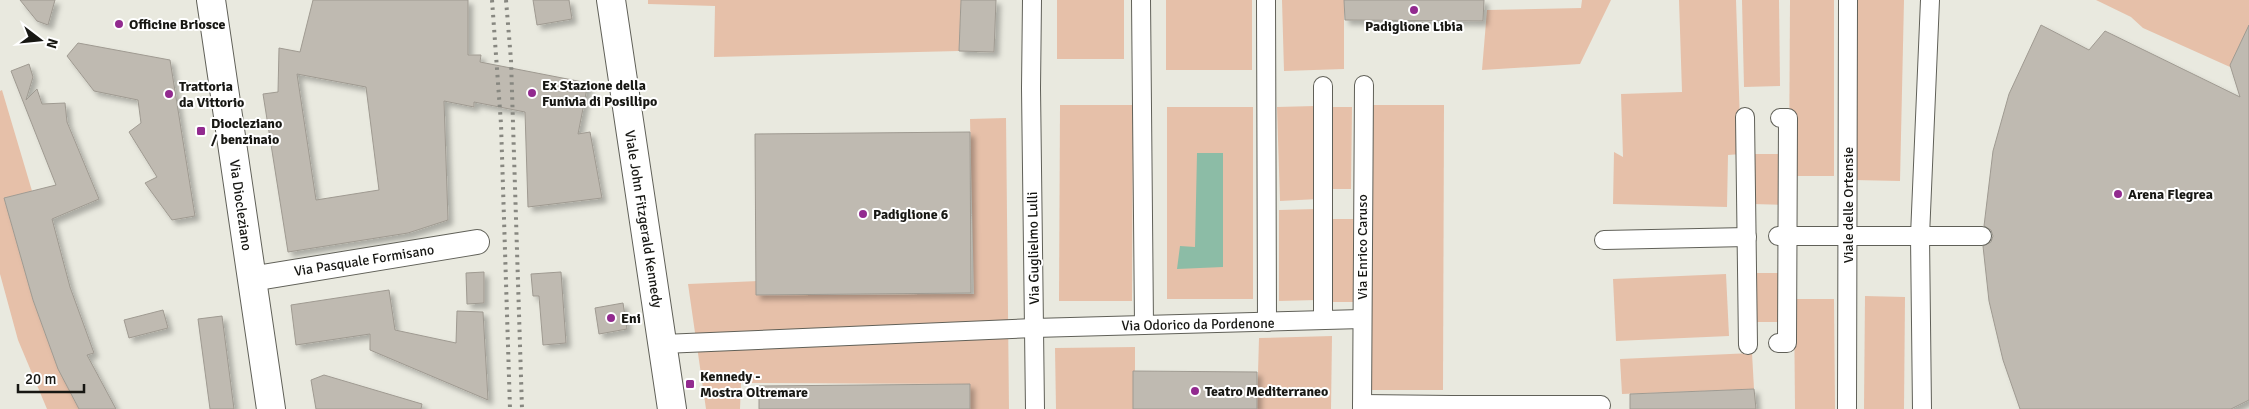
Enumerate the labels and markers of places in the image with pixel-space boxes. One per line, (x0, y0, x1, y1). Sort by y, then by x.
marker: Padiglione Libia (1408, 4, 1420, 16)
place label: Officine Briosce (129, 16, 225, 33)
marker: Officine Briosce (113, 18, 125, 30)
place label: Padiglione Libia (1365, 18, 1463, 35)
place label: Ex Stazione della Funivia di Posillipo (542, 77, 657, 110)
place label: Trattoria da Vittorio (179, 78, 244, 111)
marker: Ex Stazione della Funivia di Posillipo (526, 87, 538, 99)
marker: Trattoria da Vittorio (163, 88, 175, 100)
place label: Diocleziano / benzinaio (211, 115, 282, 148)
marker: Diocleziano / benzinaio (195, 125, 207, 137)
place label: Arena Flegrea (2128, 186, 2213, 203)
marker: Arena Flegrea (2112, 188, 2124, 200)
place label: Padiglione 6 (873, 206, 949, 223)
marker: Padiglione 6 (857, 208, 869, 220)
place label: Eni (621, 310, 641, 327)
marker: Eni (605, 312, 617, 324)
place label: Kennedy - Mostra Oltremare (700, 368, 808, 401)
marker: Kennedy - Mostra Oltremare (684, 378, 696, 390)
place label: Teatro Mediterraneo (1205, 383, 1328, 400)
marker: Teatro Mediterraneo (1189, 385, 1201, 397)

